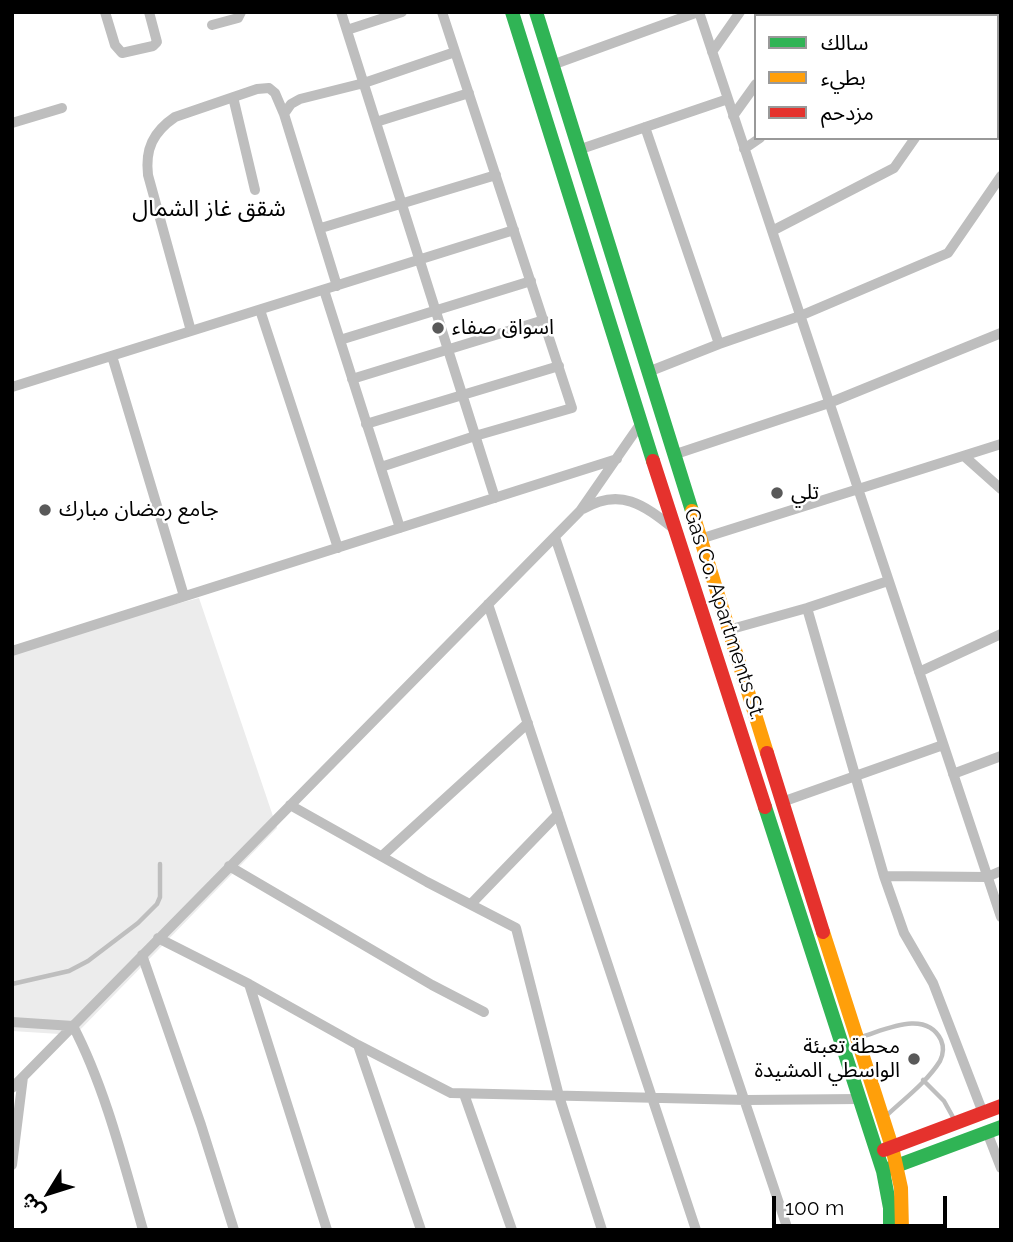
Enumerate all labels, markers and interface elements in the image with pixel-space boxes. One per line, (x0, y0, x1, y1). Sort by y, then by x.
legend (754, 14, 999, 140)
text: سالك (821, 30, 868, 55)
text: بطيء (821, 65, 866, 90)
text: مزدحم (821, 100, 874, 125)
district label: شقق غاز الشمال (132, 195, 286, 223)
place label: اسواق صفاء (452, 315, 554, 341)
marker: اسواق صفاء (430, 320, 446, 336)
place label: تلي (791, 480, 819, 506)
marker: تلي (769, 485, 785, 501)
place label: جامع رمضان مبارك (59, 497, 219, 523)
marker: جامع رمضان مبارك (37, 502, 53, 518)
street label: Gas Co. Apartments St. (678, 505, 770, 723)
place label: محطة تعبئة الواسطي المشيدة (754, 1034, 900, 1084)
marker: محطة تعبئة الواسطي المشيدة (906, 1051, 922, 1067)
north arrow (14, 1158, 84, 1228)
scale bar (775, 1182, 950, 1226)
text: ش (16, 1189, 49, 1223)
text: 100 m (785, 1195, 844, 1220)

